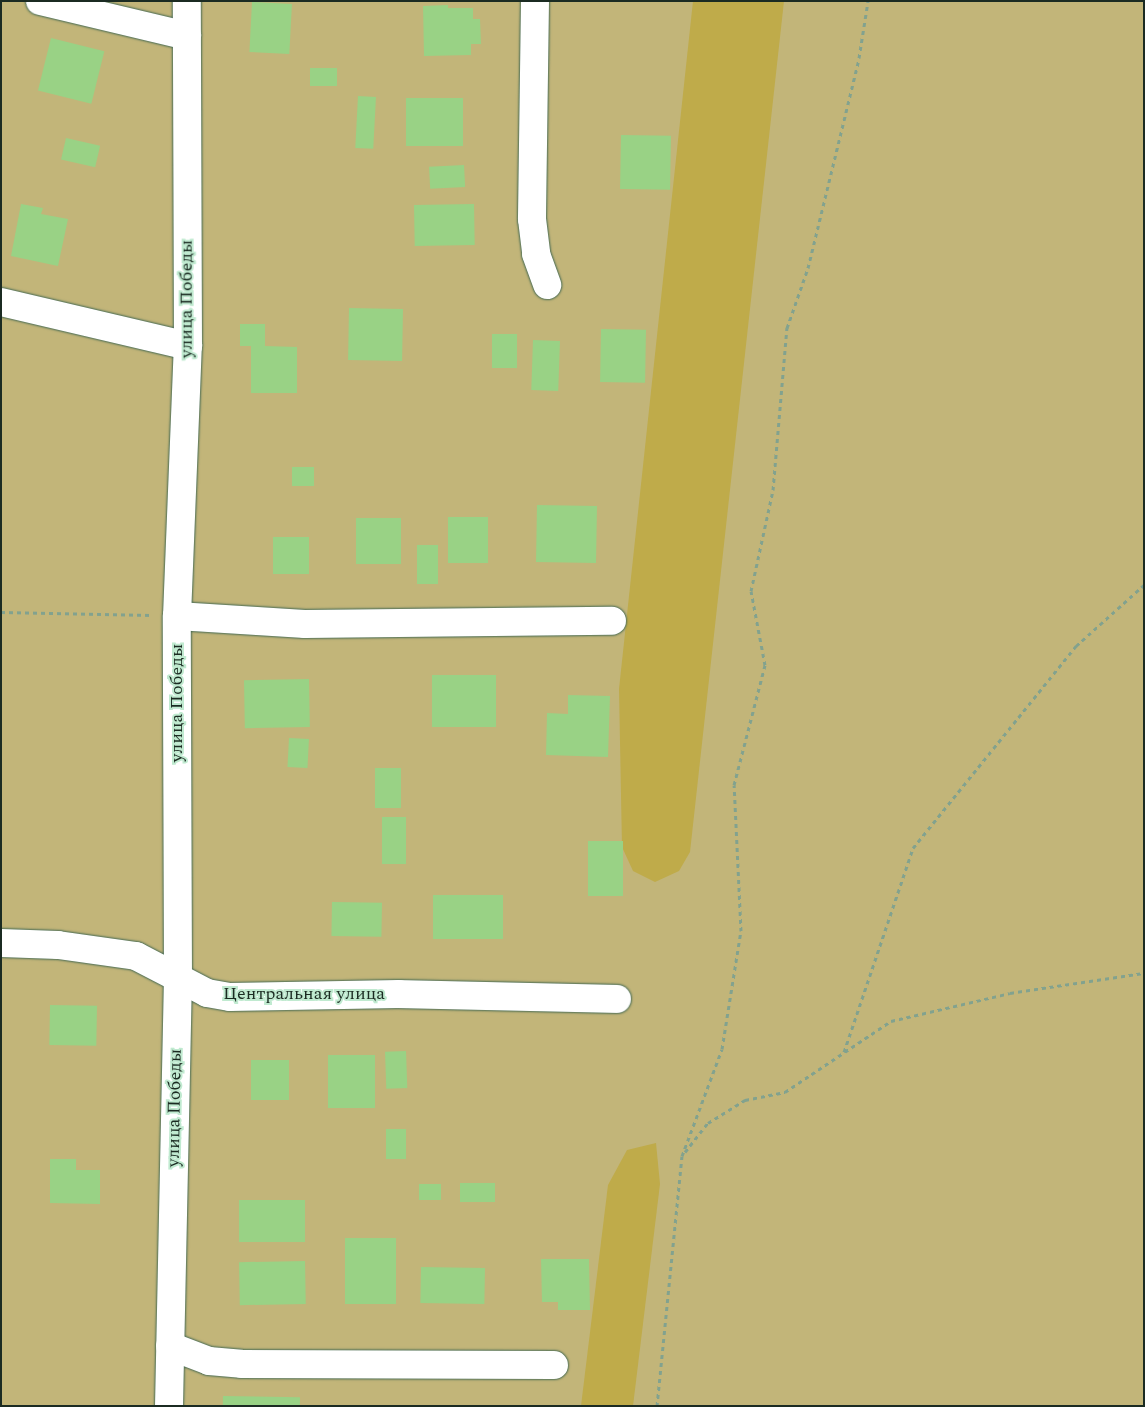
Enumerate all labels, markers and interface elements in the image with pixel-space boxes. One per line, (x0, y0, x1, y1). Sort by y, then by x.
street label: улица Победы (176, 240, 198, 358)
street label: улица Победы (166, 644, 188, 762)
street label: Центральная улица (223, 983, 385, 1005)
street label: улица Победы (163, 1049, 187, 1167)

